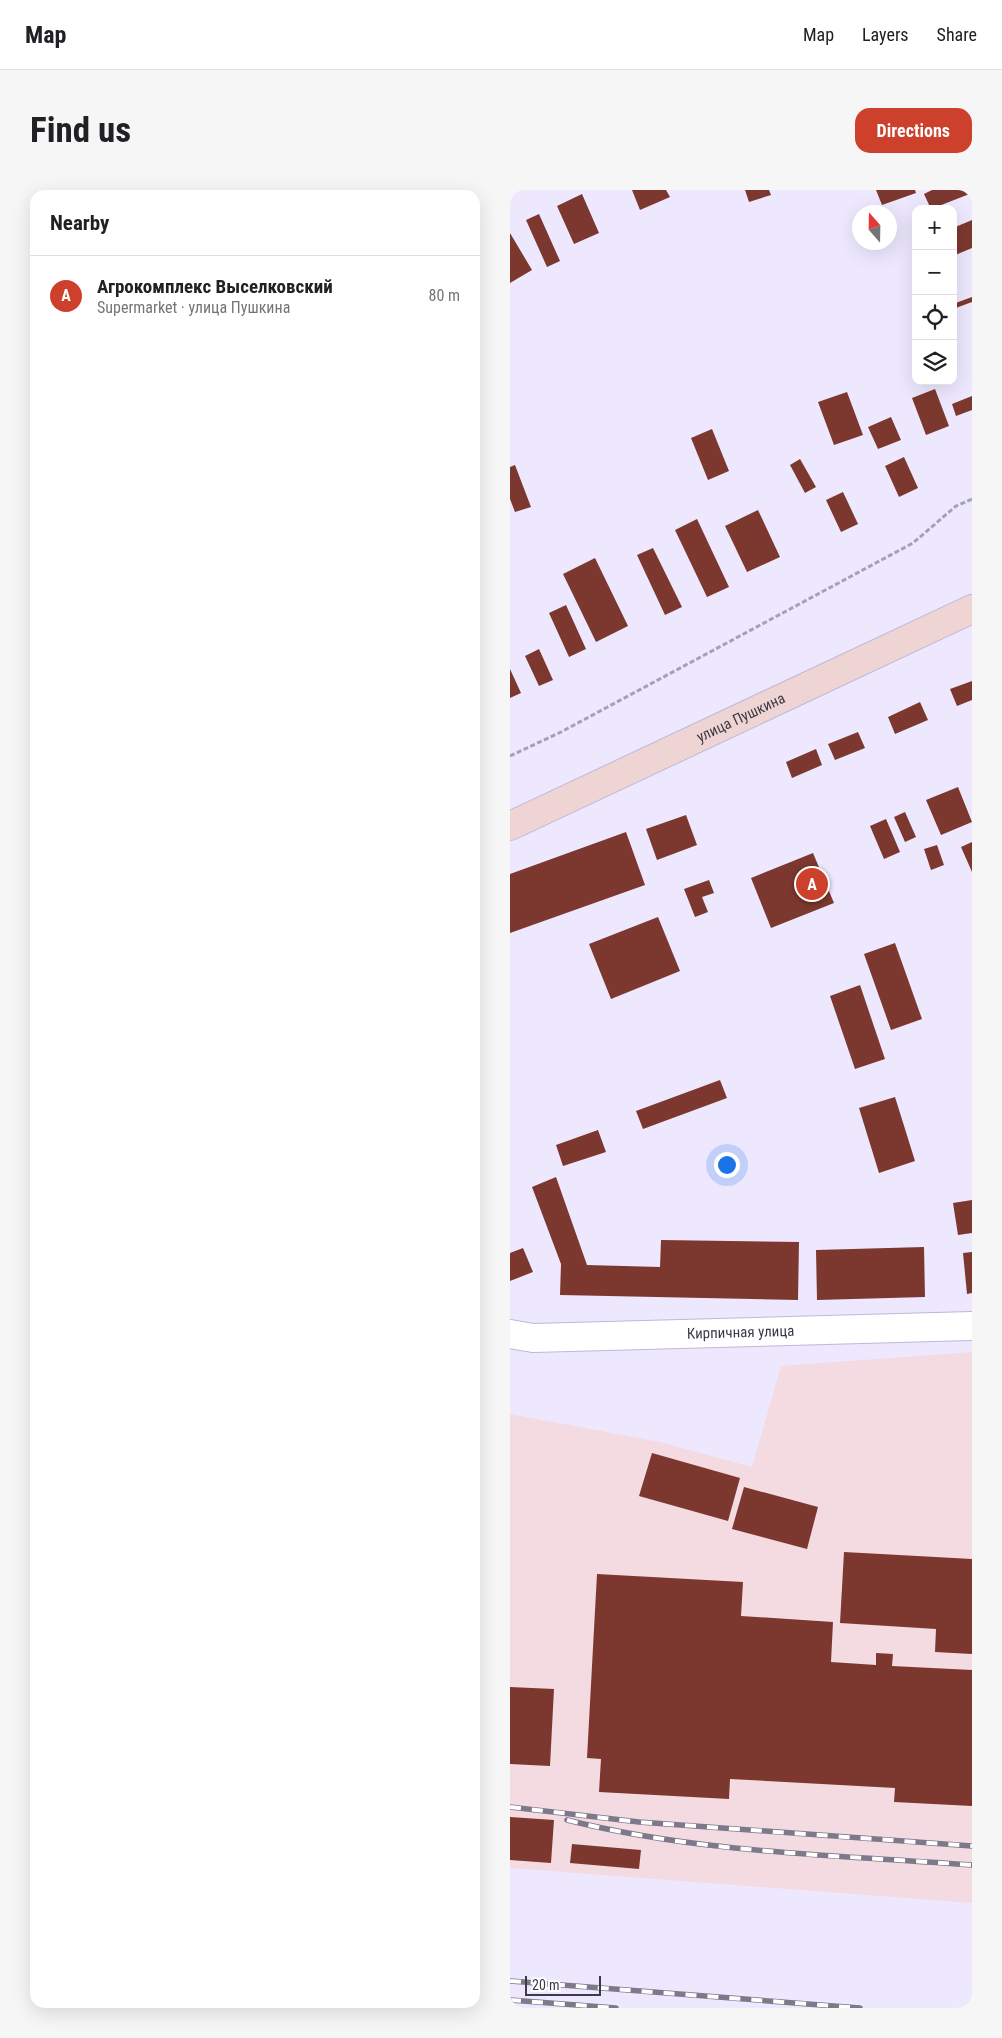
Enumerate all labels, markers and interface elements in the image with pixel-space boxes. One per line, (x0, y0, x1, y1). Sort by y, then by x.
text: Map (25, 21, 66, 49)
text: Map (803, 24, 834, 45)
text: Layers (862, 24, 909, 45)
text: Share (937, 24, 977, 45)
button: Directions (855, 108, 972, 153)
text: Find us (30, 110, 131, 151)
north arrow (852, 205, 897, 250)
map controls (912, 205, 957, 385)
button: + (912, 205, 957, 250)
text: Nearby (50, 211, 109, 235)
button: − (912, 250, 957, 295)
text: Агрокомплекс Выселковский (97, 275, 333, 298)
text: A (61, 286, 71, 305)
text: 80 m (428, 286, 460, 305)
button: locate (912, 295, 957, 340)
text: Supermarket · улица Пушкина (97, 298, 290, 317)
button: layers (912, 340, 957, 385)
street label: улица Пушкина (694, 689, 788, 746)
pin: A (796, 865, 828, 903)
your location (714, 1152, 740, 1178)
street label: Кирпичная улица (687, 1322, 795, 1343)
scale bar (525, 1973, 601, 1996)
text: 20 m (532, 1977, 560, 1993)

